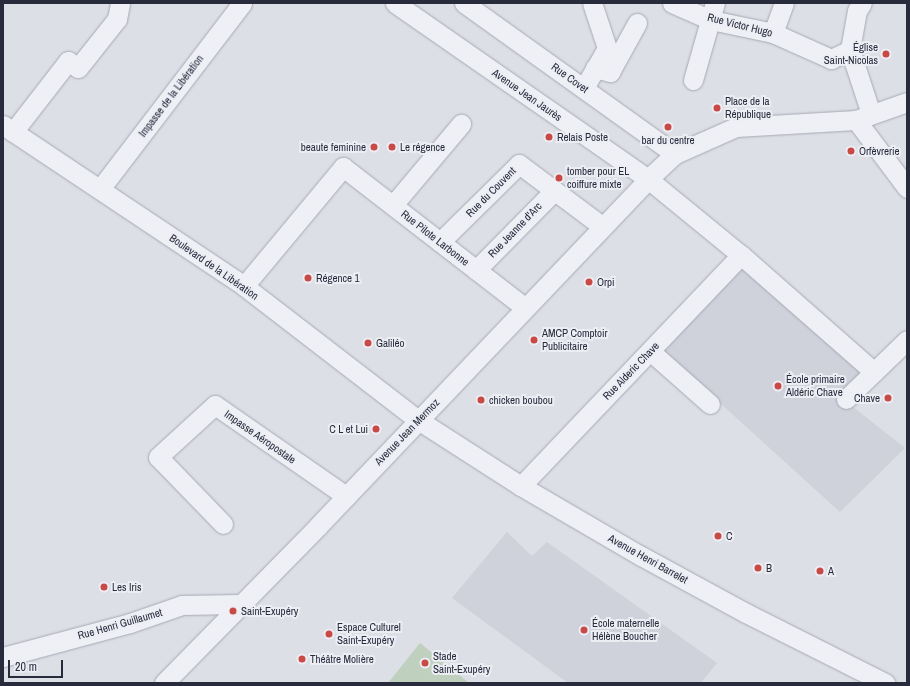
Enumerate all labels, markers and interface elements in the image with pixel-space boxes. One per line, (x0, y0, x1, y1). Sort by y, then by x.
street label: Rue Victor Hugo (706, 11, 774, 39)
place label: Église Saint-Nicolas (824, 41, 878, 67)
marker: Église Saint-Nicolas (881, 49, 891, 59)
street label: Impasse de la Libération (136, 52, 206, 140)
street label: Rue Covet (549, 60, 591, 96)
street label: Avenue Jean Jaurès (490, 66, 564, 124)
place label: Place de la République (725, 95, 771, 121)
marker: Place de la République (712, 103, 722, 113)
marker: bar du centre (663, 122, 673, 132)
place label: Relais Poste (557, 130, 608, 144)
marker: Relais Poste (544, 132, 554, 142)
place label: bar du centre (641, 133, 695, 147)
place label: beaute feminine (301, 140, 366, 154)
place label: Le régence (400, 140, 445, 154)
marker: beaute feminine (369, 142, 379, 152)
marker: Le régence (387, 142, 397, 152)
place label: Orfèvrerie (859, 144, 900, 158)
marker: Orfèvrerie (846, 146, 856, 156)
street label: Rue du Couvent (463, 164, 519, 220)
place label: tomber pour EL coiffure mixte (567, 165, 629, 191)
marker: tomber pour EL coiffure mixte (554, 173, 564, 183)
street label: Rue Jeanne d'Arc (485, 200, 545, 260)
street label: Rue Pilote Larbonne (398, 207, 472, 269)
street label: Boulevard de la Libération (167, 231, 261, 303)
place label: Régence 1 (316, 271, 360, 285)
marker: Régence 1 (303, 273, 313, 283)
place label: Orpi (597, 275, 615, 289)
marker: Orpi (584, 277, 594, 287)
place label: AMCP Comptoir Publicitaire (542, 327, 608, 353)
marker: AMCP Comptoir Publicitaire (529, 335, 539, 345)
place label: Galiléo (376, 336, 405, 350)
marker: Galiléo (363, 338, 373, 348)
street label: Rue Alderic Chave (600, 339, 662, 403)
place label: École primaire Aldéric Chave (786, 373, 845, 399)
marker: École primaire Aldéric Chave (773, 381, 783, 391)
place label: Chave (854, 391, 880, 405)
place label: chicken boubou (489, 393, 553, 407)
marker: Chave (883, 393, 893, 403)
marker: chicken boubou (476, 395, 486, 405)
street label: Avenue Jean Mermoz (372, 396, 442, 468)
street label: Impasse Aéropostale (222, 407, 298, 467)
place label: C L et Lui (329, 422, 368, 436)
marker: C L et Lui (371, 424, 381, 434)
place label: C (726, 529, 733, 543)
marker: C (713, 531, 723, 541)
street label: Avenue Henri Barrelet (606, 532, 690, 586)
place label: B (766, 561, 772, 575)
marker: B (753, 563, 763, 573)
place label: A (828, 564, 834, 578)
marker: A (815, 566, 825, 576)
place label: Les Iris (112, 580, 142, 594)
marker: Les Iris (99, 582, 109, 592)
place label: Saint-Exupéry (241, 604, 298, 618)
street label: Rue Henri Guillaumet (76, 606, 164, 642)
marker: Saint-Exupéry (228, 606, 238, 616)
place label: École maternelle Hélène Boucher (592, 617, 659, 643)
place label: Espace Culturel Saint-Exupéry (337, 621, 401, 647)
marker: École maternelle Hélène Boucher (579, 625, 589, 635)
marker: Espace Culturel Saint-Exupéry (324, 629, 334, 639)
place label: Stade Saint-Exupéry (433, 650, 490, 676)
scale bar (10, 652, 65, 678)
place label: Théâtre Molière (310, 652, 374, 666)
marker: Théâtre Molière (297, 654, 307, 664)
marker: Stade Saint-Exupéry (420, 658, 430, 668)
text: 20 m (15, 659, 37, 675)

